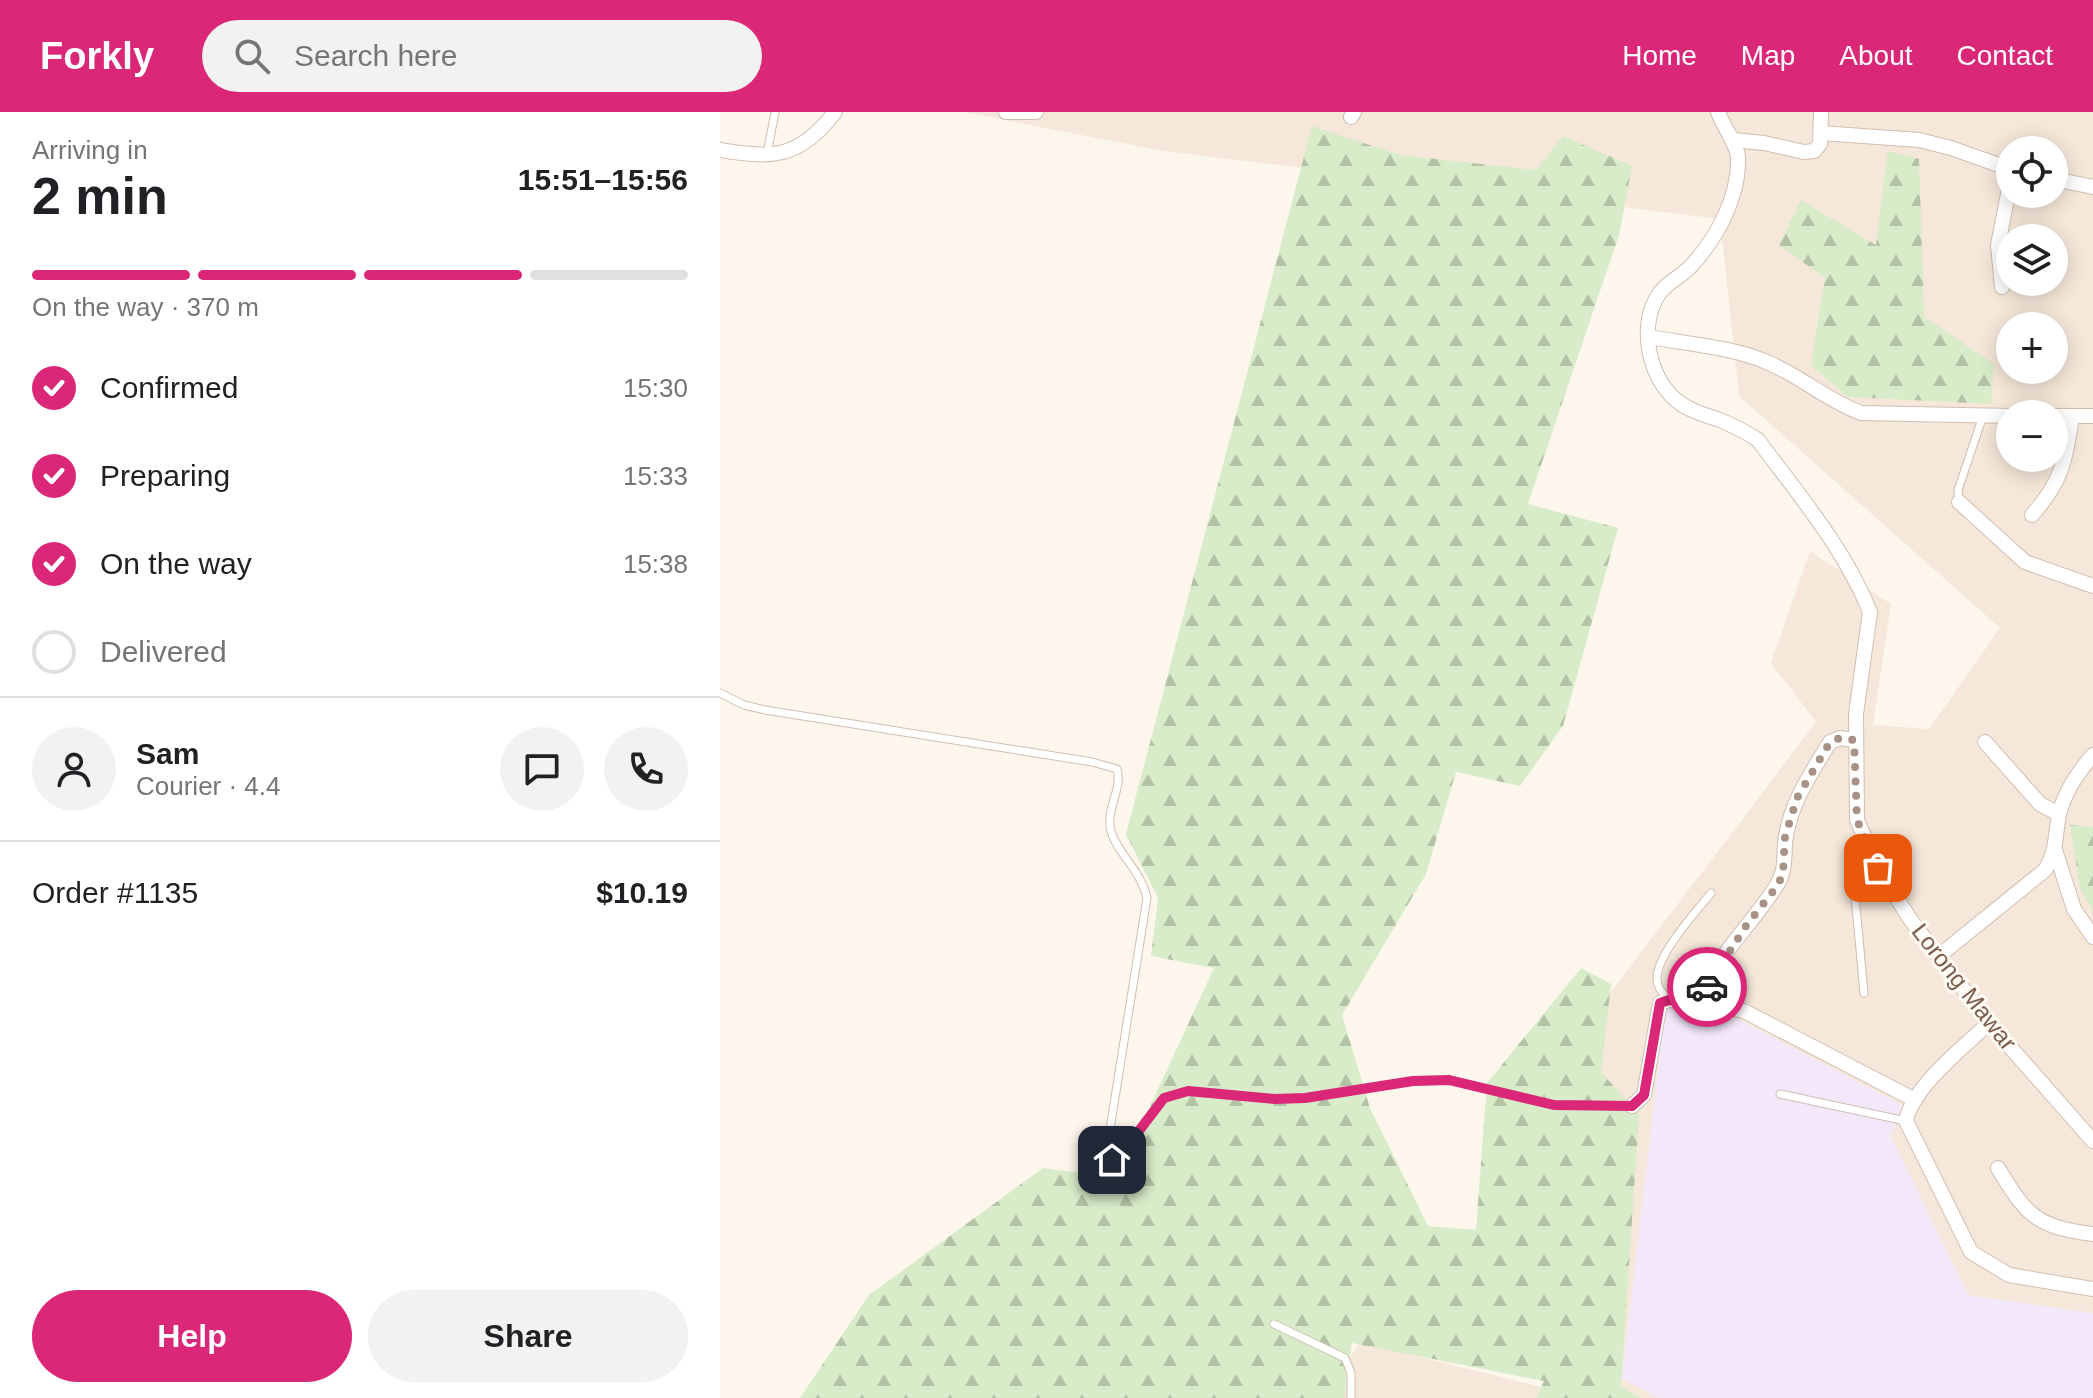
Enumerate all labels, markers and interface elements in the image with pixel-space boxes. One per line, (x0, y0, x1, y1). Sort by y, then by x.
search box (202, 20, 762, 92)
icon: search (230, 34, 274, 78)
text: Forkly (40, 35, 154, 77)
text: Search here (294, 39, 457, 72)
text: Home (1622, 40, 1697, 71)
text: Map (1741, 40, 1795, 71)
text: About (1839, 40, 1913, 71)
text: Contact (1957, 40, 2053, 71)
text: Arriving in (32, 135, 148, 165)
map controls (1996, 136, 2068, 472)
button: locate (1996, 136, 2068, 208)
text: 15:51–15:56 (518, 163, 688, 196)
text: 2 min (32, 167, 168, 225)
button: layers (1996, 224, 2068, 296)
text: On the way · 370 m (32, 292, 259, 322)
button: + (1996, 312, 2068, 384)
icon: check (32, 366, 76, 410)
text: Confirmed (100, 371, 238, 404)
text: 15:30 (623, 373, 688, 403)
button: − (1996, 400, 2068, 472)
icon: check (32, 454, 76, 498)
text: Preparing (100, 459, 230, 492)
text: 15:33 (623, 461, 688, 491)
icon: check (32, 542, 76, 586)
text: On the way (100, 547, 252, 580)
text: 15:38 (623, 549, 688, 579)
text: Delivered (100, 635, 227, 668)
button: person (32, 727, 116, 811)
button: chat (500, 727, 584, 811)
button: phone (604, 727, 688, 811)
text: Sam (136, 737, 199, 770)
text: Courier · 4.4 (136, 771, 281, 801)
pin (1844, 834, 1912, 902)
icon: bag (1856, 846, 1900, 890)
text: Order #1135 (32, 876, 198, 909)
text: $10.19 (596, 876, 688, 909)
street label: Lorong Mawar (1907, 918, 2022, 1055)
courier (1667, 947, 1747, 1027)
icon: car (1685, 965, 1729, 1009)
pin (1078, 1126, 1146, 1194)
icon: home (1090, 1138, 1134, 1182)
button: Help (32, 1290, 352, 1382)
button: Share (368, 1290, 688, 1382)

